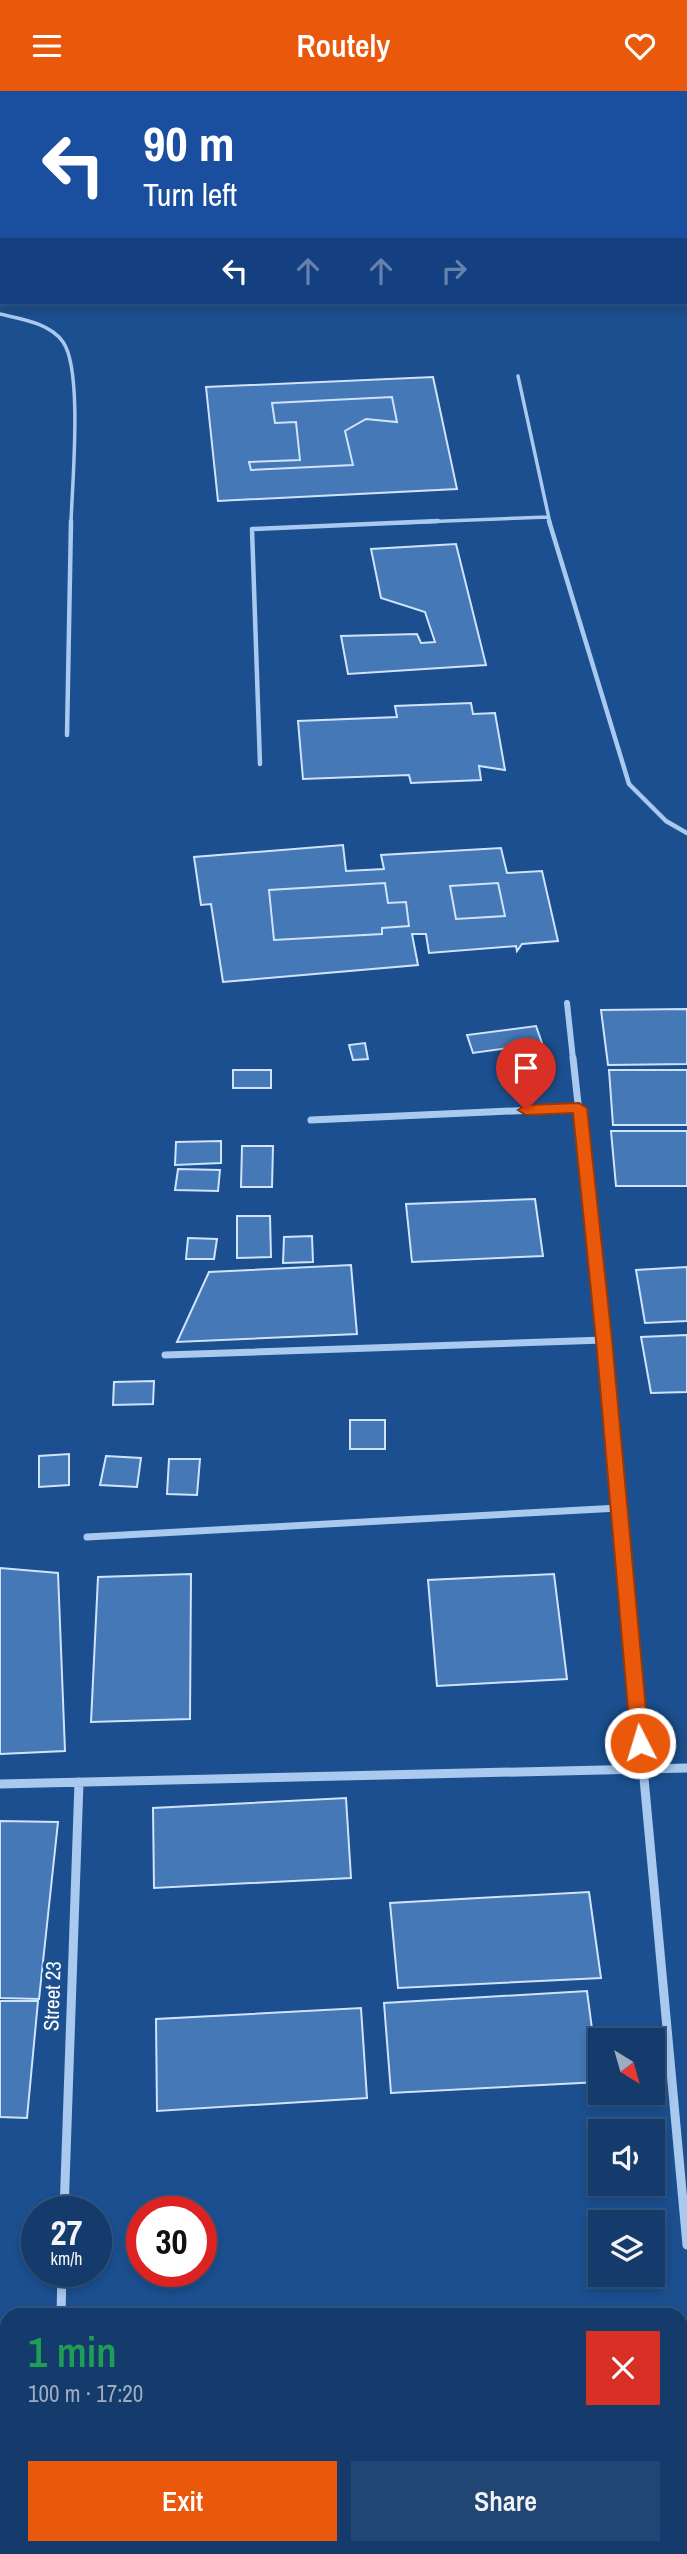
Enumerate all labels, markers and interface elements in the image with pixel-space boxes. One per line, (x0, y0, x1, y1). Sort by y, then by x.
text: Routely (297, 24, 390, 67)
icon: menu (28, 27, 66, 65)
icon: heart (621, 27, 659, 65)
text: 90 m (143, 110, 235, 176)
icon: left (28, 119, 119, 210)
text: Turn left (143, 173, 237, 216)
icon: left (216, 252, 254, 290)
icon: ahead (289, 252, 327, 290)
icon: ahead (362, 252, 400, 290)
icon: right (435, 252, 473, 290)
pin (496, 1038, 556, 1110)
icon: arrive (507, 1049, 545, 1087)
position arrow (603, 1706, 677, 1780)
street label: Street 23 (36, 1961, 68, 2031)
north arrow (588, 2028, 665, 2105)
map controls (588, 2028, 665, 2287)
button: sound (588, 2119, 665, 2196)
speed limit sign: 30 (126, 2196, 217, 2287)
text: 27 (51, 2209, 82, 2256)
button: layers (588, 2210, 665, 2287)
text: km/h (51, 2246, 83, 2271)
text: 1 min (28, 2324, 117, 2380)
button: close (586, 2331, 660, 2405)
text: 100 m · 17:20 (28, 2378, 143, 2409)
button: Exit (28, 2461, 337, 2541)
button: Share (351, 2461, 660, 2541)

